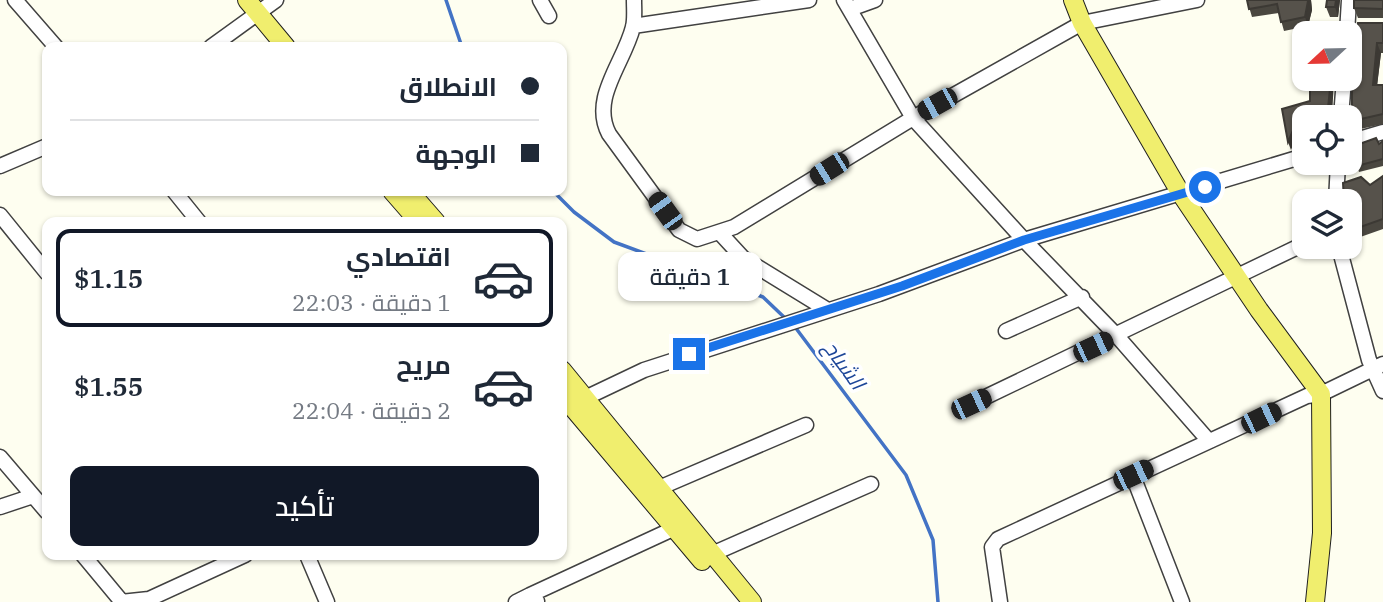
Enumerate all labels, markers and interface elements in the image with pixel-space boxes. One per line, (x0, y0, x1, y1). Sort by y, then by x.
north arrow (1292, 21, 1362, 91)
map controls (1292, 21, 1362, 259)
text: الانطلاق (399, 69, 497, 103)
car (914, 85, 961, 123)
button: locate (1292, 105, 1362, 175)
text: الوجهة (416, 136, 497, 170)
car (806, 149, 853, 189)
route start (1189, 171, 1221, 203)
car (645, 188, 686, 234)
button: layers (1292, 189, 1362, 259)
text: اقتصادي (346, 239, 451, 273)
icon: car (472, 247, 535, 310)
callout: 1 دقيقة (617, 252, 761, 302)
text: $1.15 (74, 261, 143, 295)
text: 1 دقيقة (650, 261, 730, 291)
text: 1 دقيقة · 22:03 (292, 287, 451, 317)
car (1070, 329, 1117, 365)
water label: الشياح (816, 334, 873, 397)
route end (673, 338, 705, 370)
text: مريح (396, 347, 451, 381)
icon: car (472, 355, 535, 418)
text: $1.55 (74, 369, 143, 403)
car (948, 386, 995, 422)
text: 2 دقيقة · 22:04 (292, 395, 451, 425)
car (1238, 399, 1285, 437)
car (1110, 457, 1157, 493)
button: تأكيد (70, 466, 539, 546)

